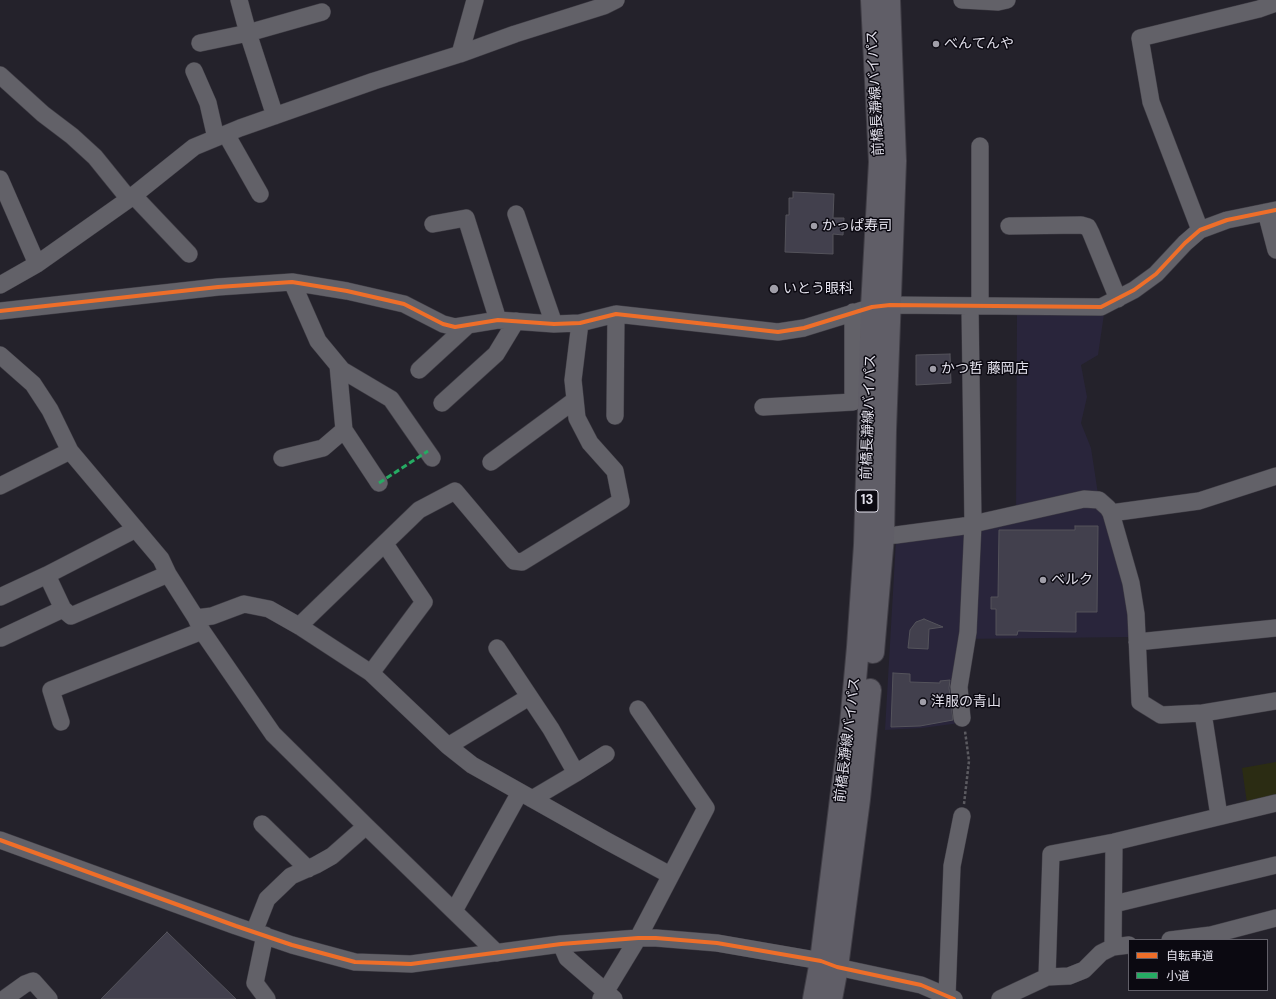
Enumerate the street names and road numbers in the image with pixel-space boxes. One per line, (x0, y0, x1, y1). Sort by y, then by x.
street label: 前橋長瀞線バイパス (864, 30, 888, 156)
street label: 前橋長瀞線バイパス (858, 354, 880, 480)
road number: 13 (856, 490, 878, 512)
street label: 前橋長瀞線バイパス (832, 676, 864, 804)

